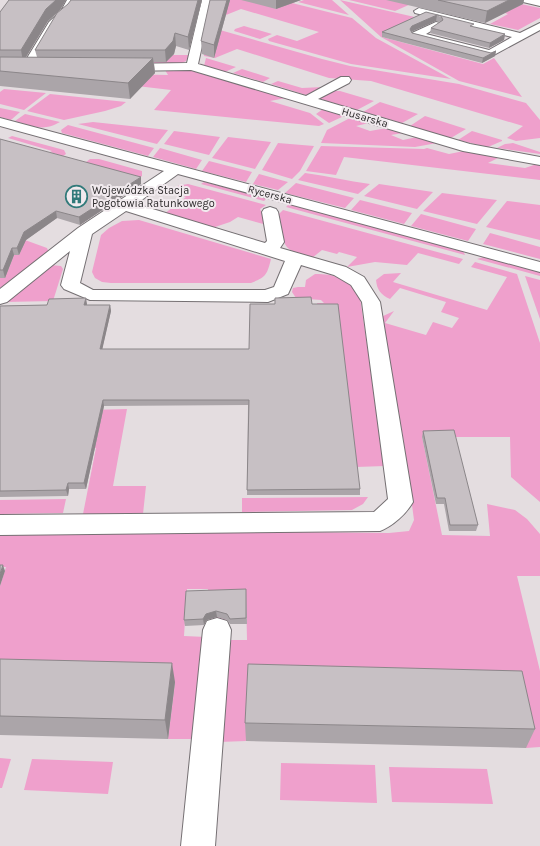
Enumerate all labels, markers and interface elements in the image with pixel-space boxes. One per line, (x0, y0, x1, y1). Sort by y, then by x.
street label: Husarska (340, 105, 390, 130)
street label: Rycerska (246, 182, 293, 207)
building icon: Wojewódzka Stacja Pogotowia Ratunkowego (64, 183, 90, 209)
place label: Wojewódzka Stacja Pogotowia Ratunkowego (92, 184, 215, 210)

